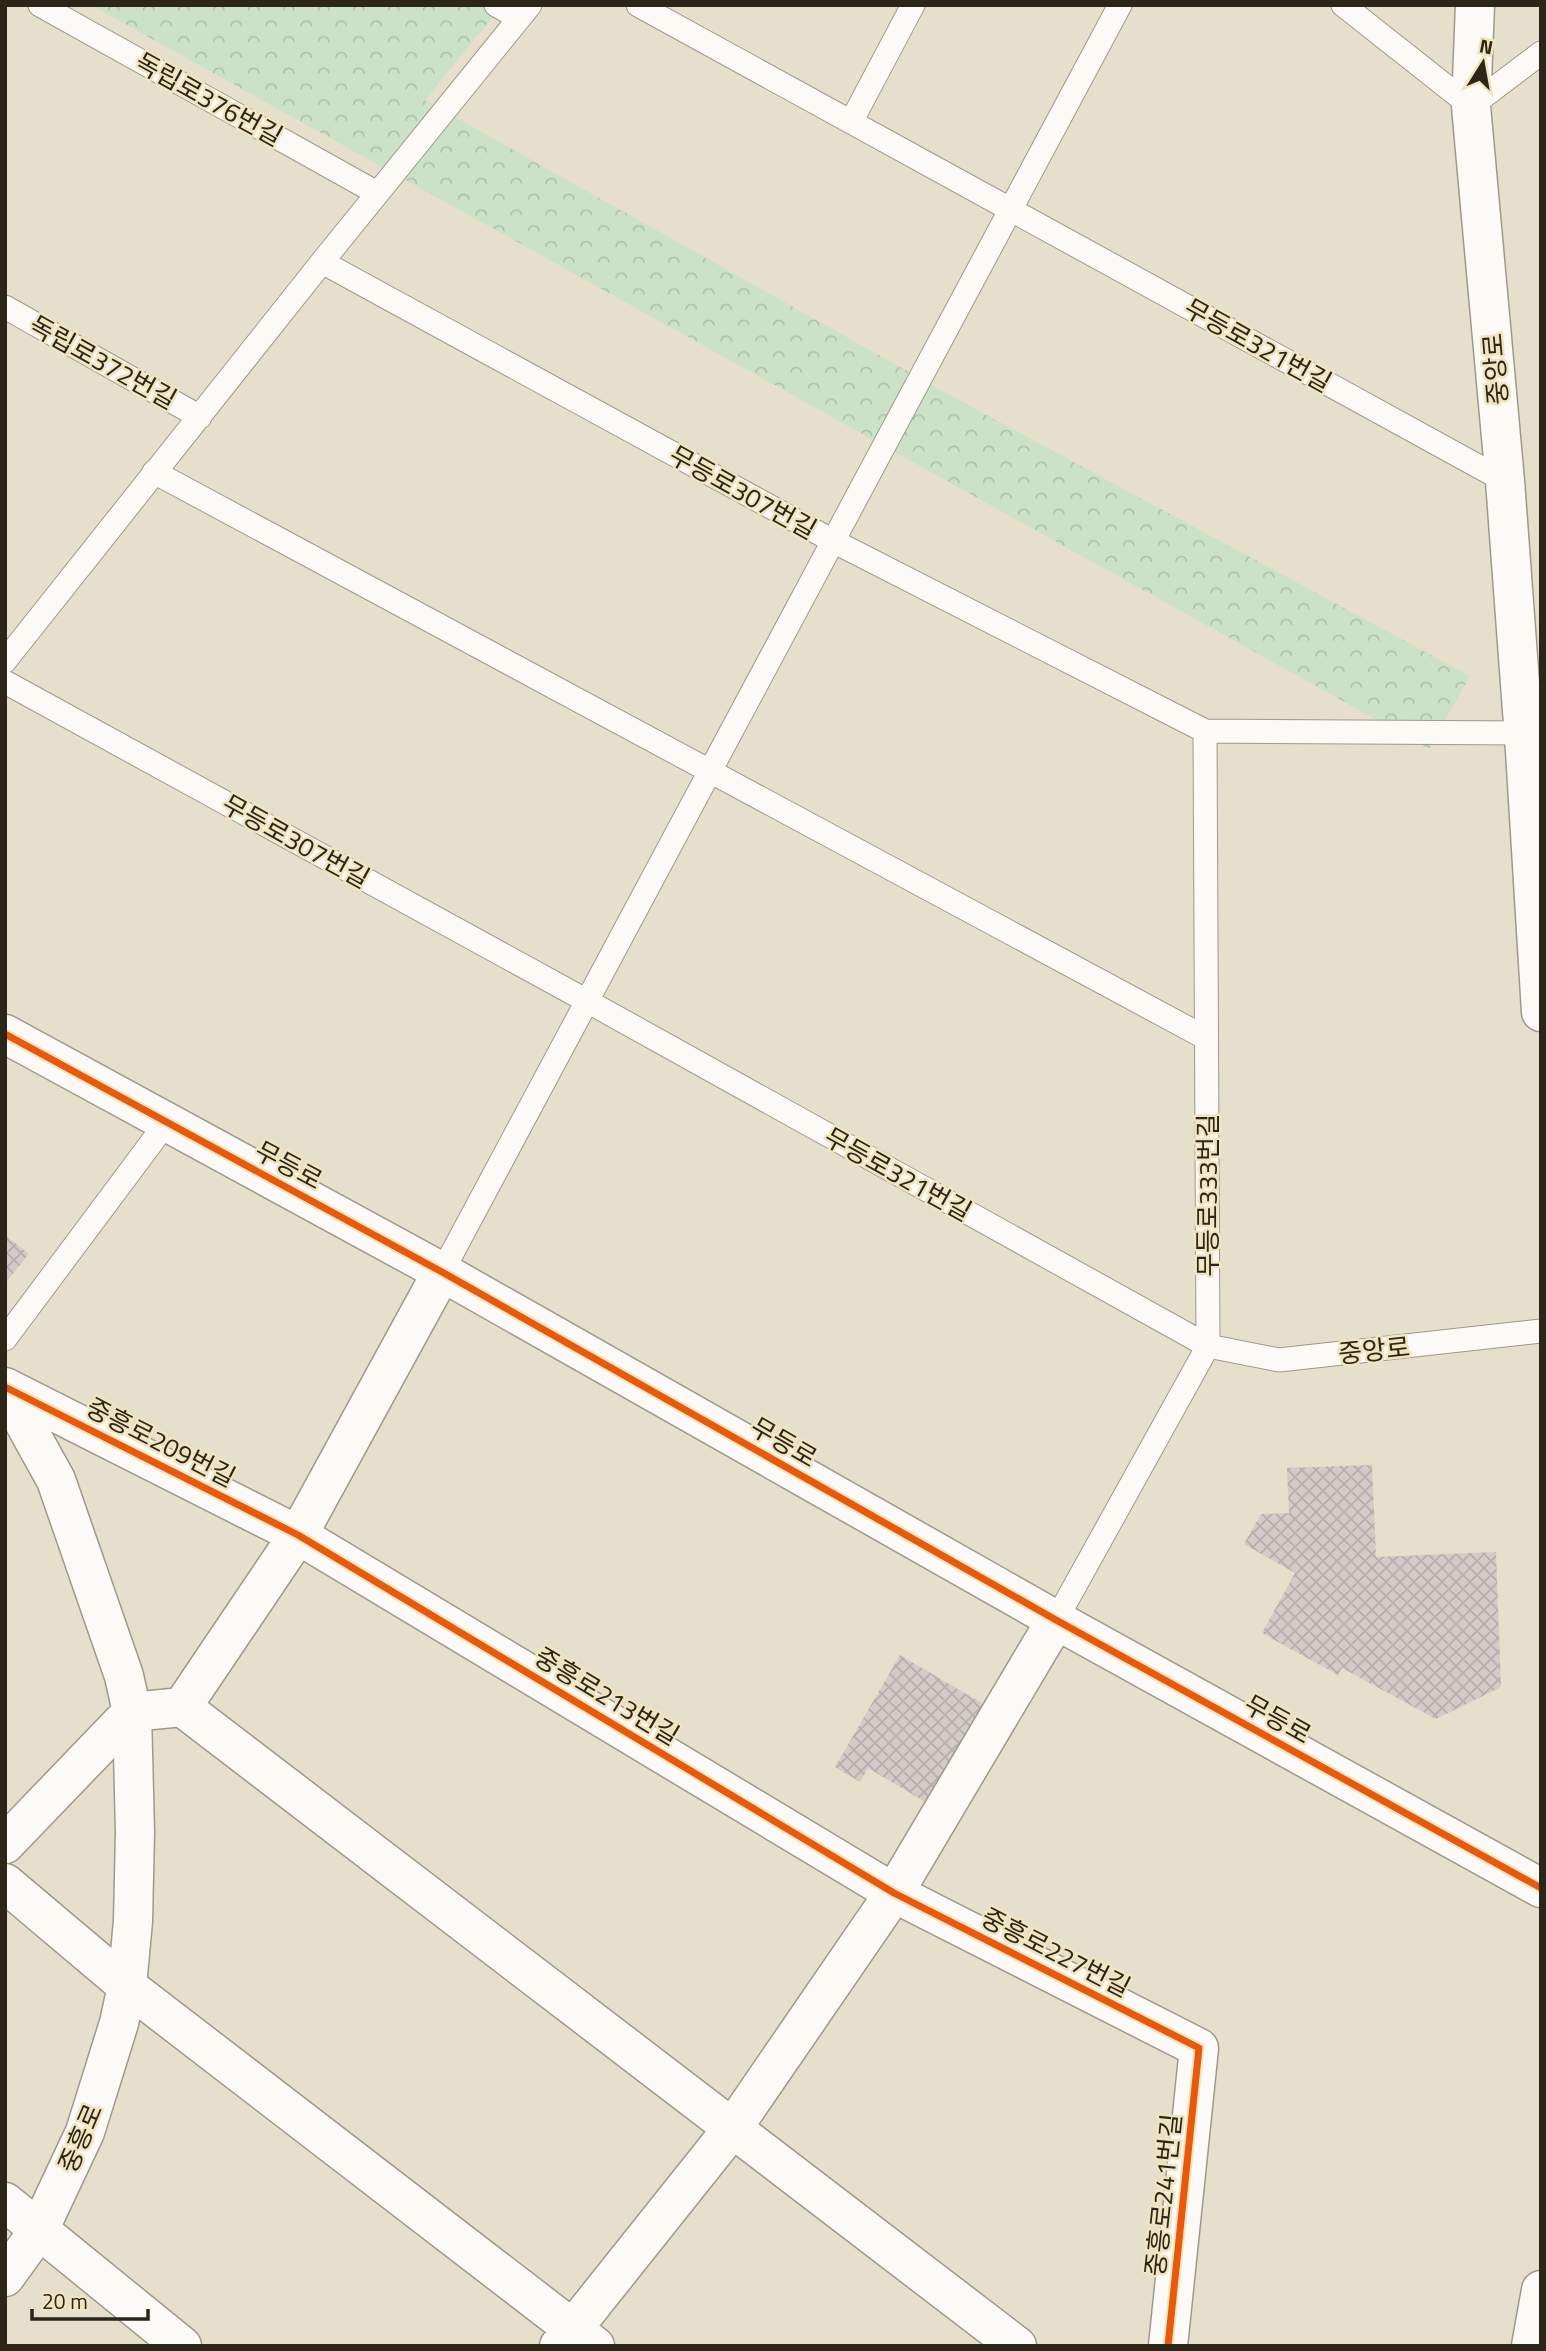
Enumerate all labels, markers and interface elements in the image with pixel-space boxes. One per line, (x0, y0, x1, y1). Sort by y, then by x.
north arrow (1448, 28, 1518, 98)
text: N (1477, 30, 1496, 61)
street label: 독립로376번길 (128, 42, 290, 156)
street label: 무등로321번길 (1177, 288, 1339, 402)
street label: 독립로372번길 (22, 305, 184, 419)
street label: 중앙로 (1472, 332, 1518, 406)
street label: 무등로307번길 (662, 435, 824, 549)
street label: 무등로307번길 (215, 784, 377, 898)
street label: 무등로333번길 (1188, 1113, 1227, 1277)
street label: 무등로321번길 (817, 1117, 979, 1231)
street label: 무등로 (248, 1131, 330, 1199)
street label: 중앙로 (1336, 1327, 1412, 1373)
street label: 중흥로209번길 (79, 1388, 243, 1496)
street label: 무등로 (743, 1407, 825, 1477)
street label: 중흥로213번길 (527, 1637, 687, 1755)
street label: 무등로 (1237, 1685, 1319, 1753)
street label: 중흥로227번길 (974, 1898, 1138, 2006)
street label: 중흥로 (48, 2097, 112, 2179)
street label: 중흥로241번길 (1135, 2112, 1191, 2278)
scale bar (32, 2278, 147, 2322)
text: 20 m (42, 2285, 88, 2317)

